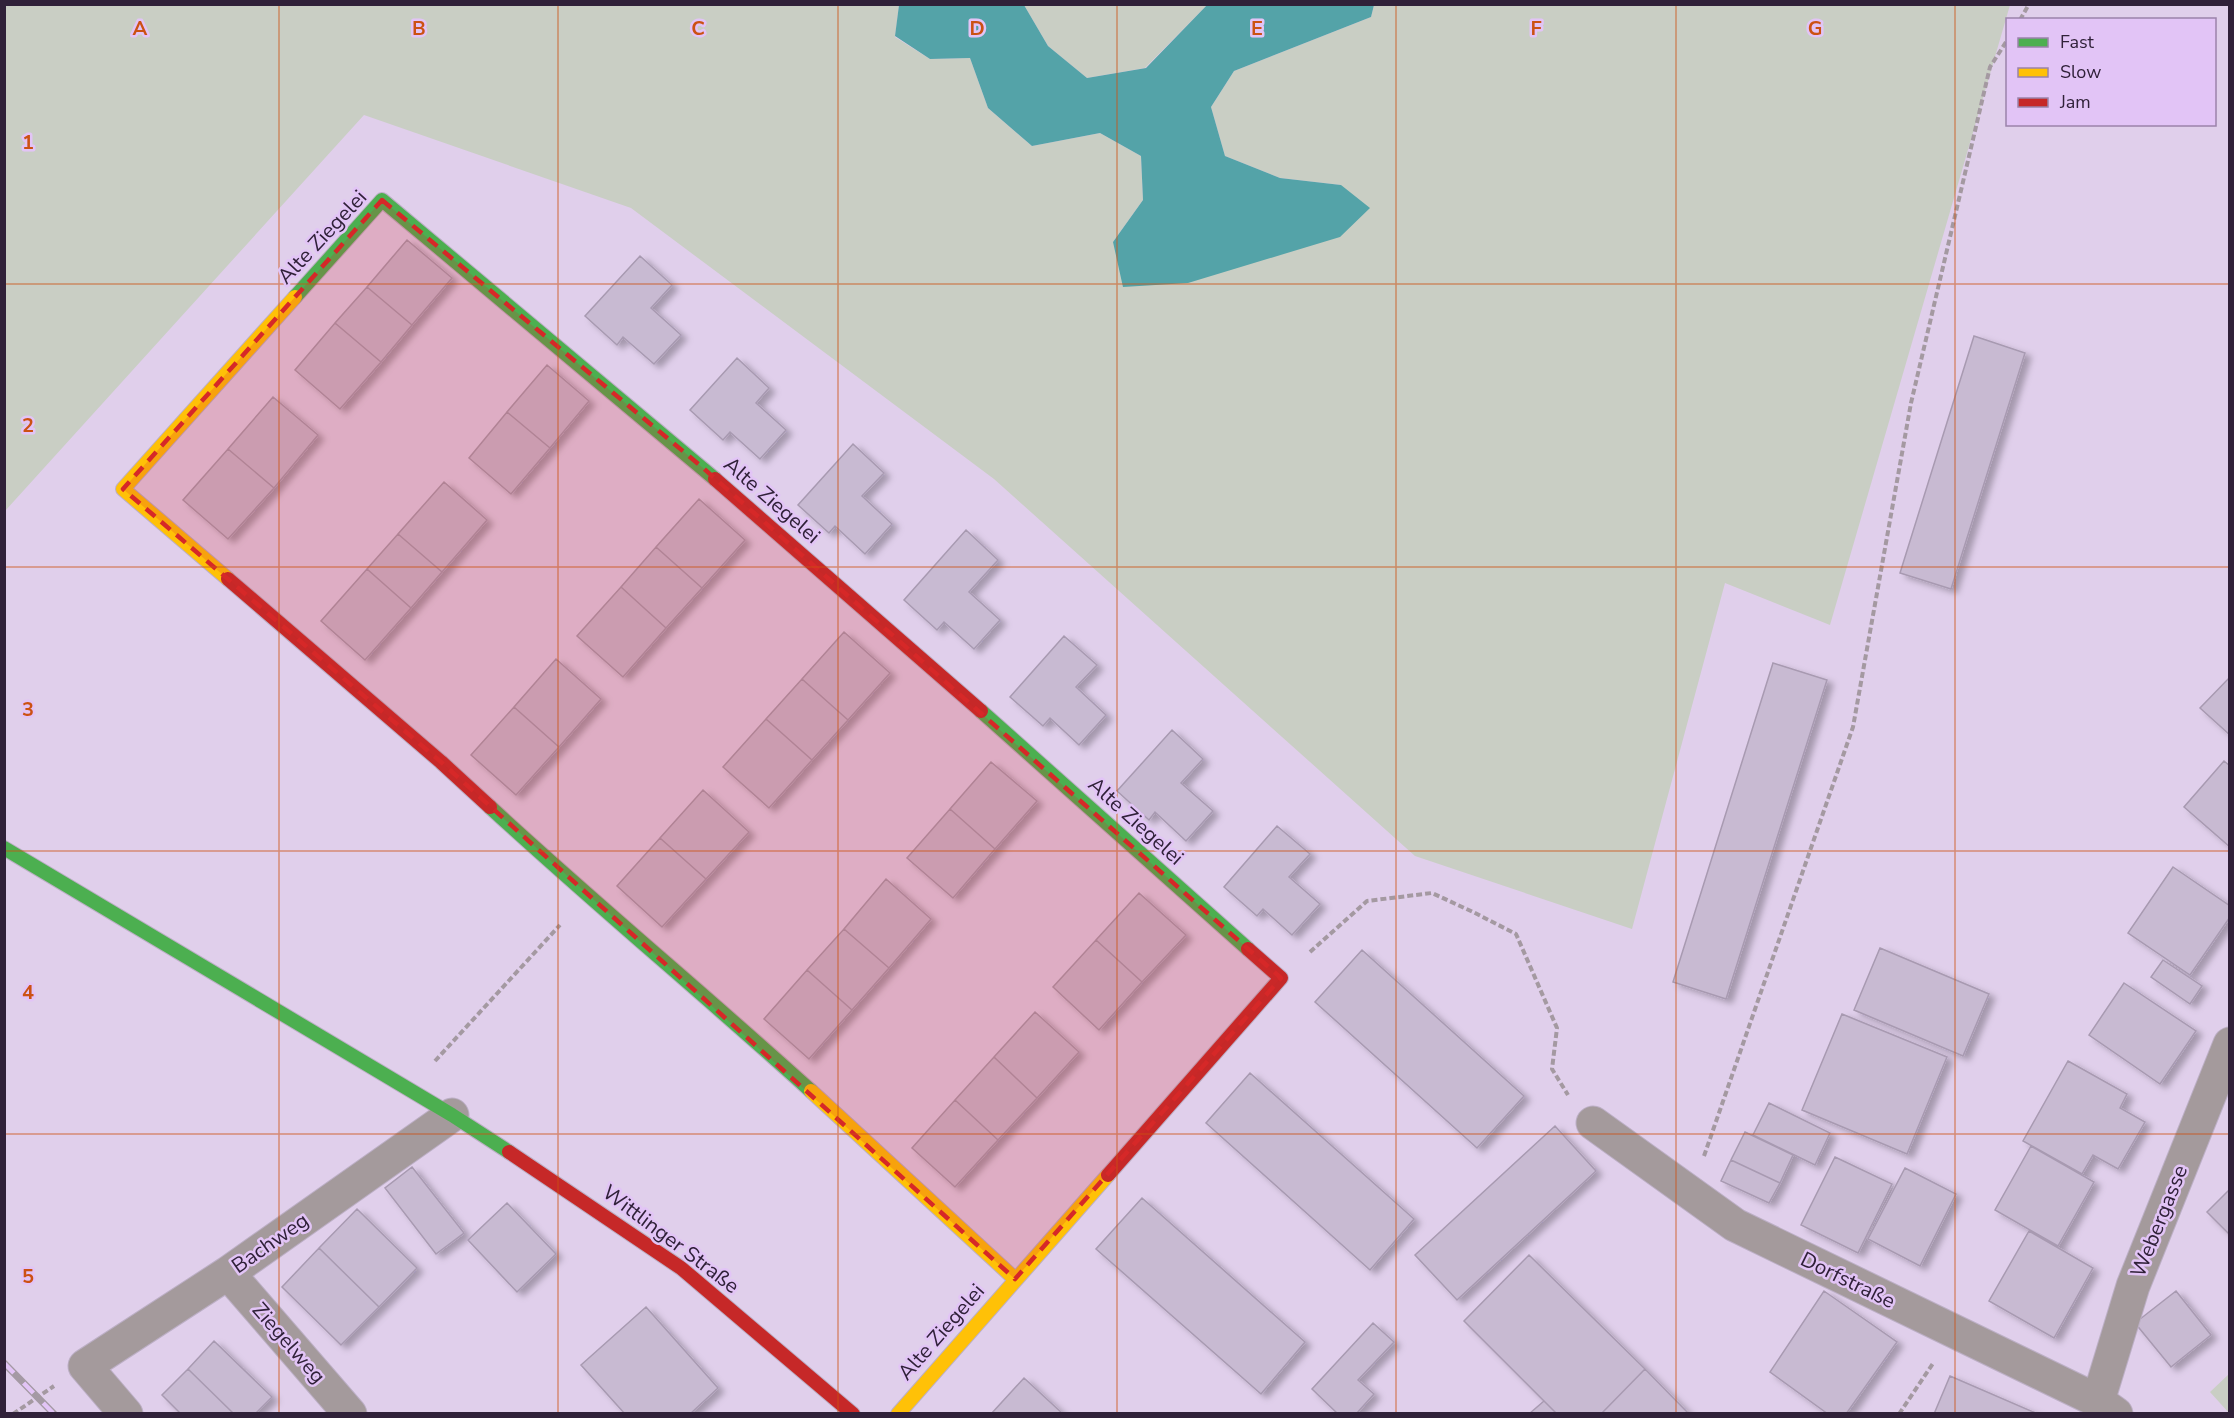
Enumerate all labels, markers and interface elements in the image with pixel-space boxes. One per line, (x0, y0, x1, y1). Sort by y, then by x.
text: A (133, 15, 148, 42)
text: B (412, 15, 426, 42)
text: C (691, 15, 705, 42)
text: D (969, 15, 985, 42)
text: E (1251, 15, 1263, 42)
text: F (1530, 15, 1542, 42)
text: G (1808, 15, 1822, 42)
legend (2006, 18, 2216, 126)
text: Fast (2060, 30, 2095, 54)
text: Slow (2060, 60, 2101, 84)
text: Jam (2059, 90, 2091, 114)
text: 1 (22, 129, 34, 156)
street label: Alte Ziegelei (271, 184, 373, 290)
text: 2 (22, 412, 34, 439)
street label: Alte Ziegelei (718, 450, 826, 550)
text: 3 (22, 696, 34, 723)
street label: Alte Ziegelei (1082, 771, 1190, 871)
text: 4 (22, 979, 34, 1006)
street label: Webergasse (2124, 1161, 2194, 1281)
street label: Wittlinger Straße (597, 1178, 745, 1300)
street label: Bachweg (226, 1206, 314, 1280)
street label: Dorfstraße (1796, 1245, 1900, 1315)
text: 5 (22, 1263, 34, 1290)
street label: Alte Ziegelei (891, 1278, 991, 1386)
street label: Ziegelweg (246, 1297, 332, 1389)

